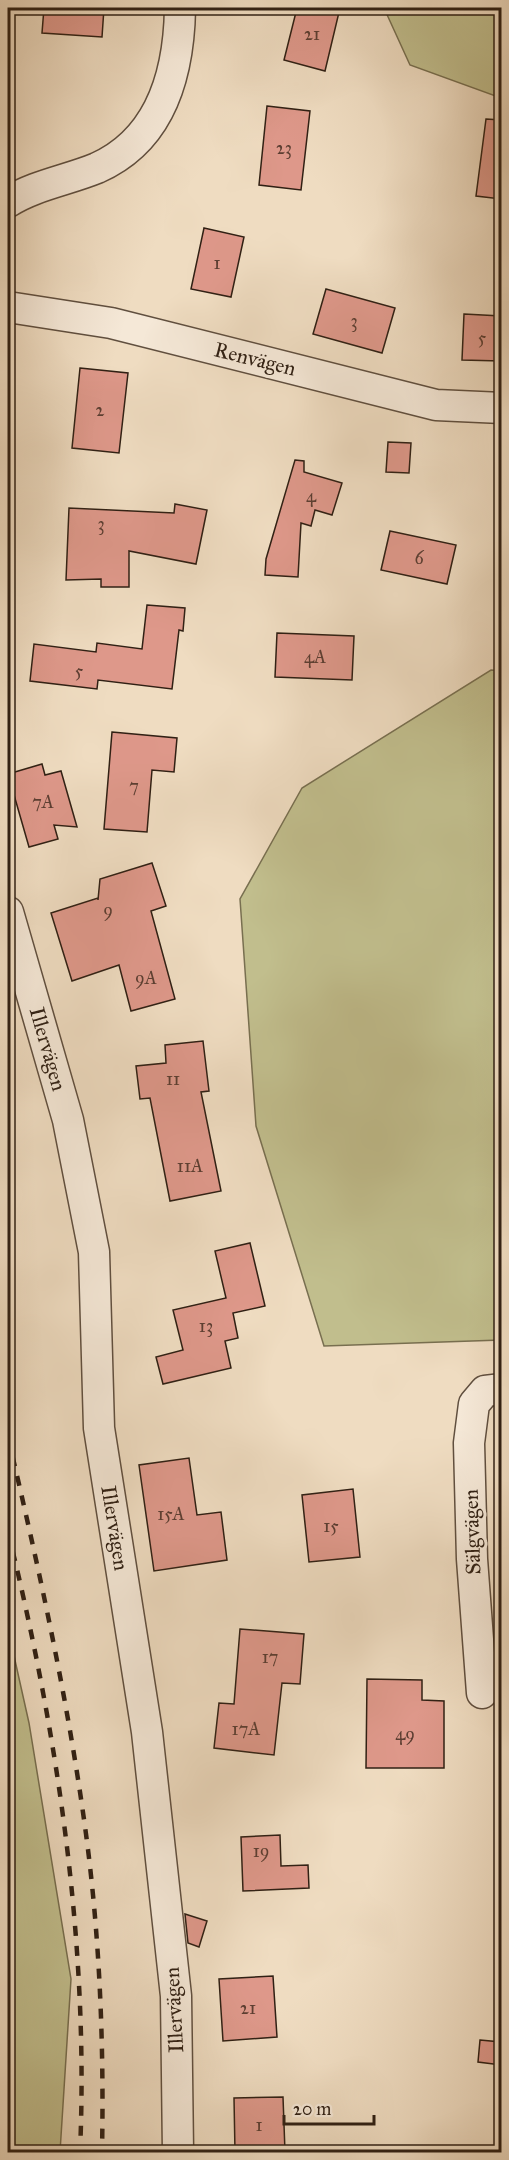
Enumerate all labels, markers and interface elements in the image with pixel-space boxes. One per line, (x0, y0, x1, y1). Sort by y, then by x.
house number: 21 (304, 23, 320, 45)
house number: 23 (276, 137, 292, 159)
house number: 1 (213, 252, 221, 274)
house number: 3 (350, 310, 358, 332)
house number: 5 (478, 327, 487, 349)
street label: Renvägen (211, 336, 299, 382)
house number: 2 (96, 399, 105, 421)
house number: 4 (306, 485, 317, 507)
house number: 3 (97, 513, 105, 535)
house number: 6 (414, 547, 424, 569)
house number: 4A (304, 646, 326, 668)
house number: 5 (75, 660, 84, 682)
house number: 7 (129, 775, 139, 797)
house number: 7A (32, 791, 54, 813)
house number: 9 (103, 899, 113, 921)
house number: 9A (135, 967, 157, 989)
street label: Illervägen (24, 1004, 72, 1094)
house number: 11 (166, 1068, 180, 1090)
house number: 11A (177, 1155, 203, 1177)
house number: 13 (199, 1315, 213, 1337)
street label: Illervägen (95, 1484, 135, 1572)
street label: Sälgvägen (458, 1489, 486, 1575)
house number: 15A (157, 1503, 185, 1525)
house number: 15 (323, 1515, 339, 1537)
house number: 17 (262, 1646, 278, 1668)
house number: 17A (232, 1718, 260, 1740)
house number: 49 (395, 1723, 415, 1745)
house number: 19 (253, 1840, 269, 1862)
street label: Illervägen (159, 1966, 189, 2054)
house number: 21 (240, 1997, 256, 2019)
scale bar (284, 2088, 374, 2126)
text: 20 m (293, 2098, 331, 2120)
house number: 1 (255, 2114, 263, 2136)

